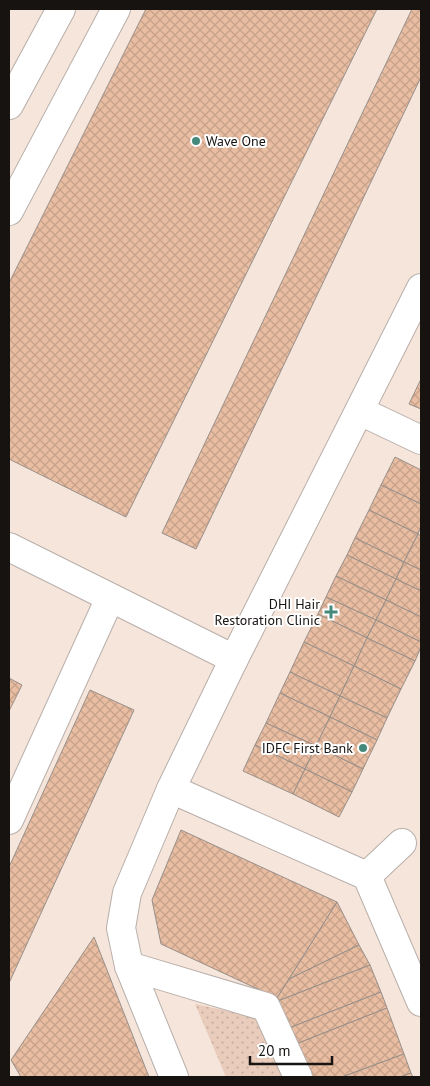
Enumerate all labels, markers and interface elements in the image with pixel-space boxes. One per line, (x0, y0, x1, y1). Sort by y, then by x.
place label: Wave One (206, 132, 266, 150)
marker: Wave One (190, 135, 202, 147)
place label: DHI Hair Restoration Clinic (215, 595, 320, 629)
marker: DHI Hair Restoration Clinic (324, 605, 338, 619)
place label: IDFC First Bank (262, 739, 353, 757)
marker: IDFC First Bank (357, 742, 369, 754)
scale bar (250, 1034, 332, 1066)
text: 20 m (258, 1041, 291, 1060)

